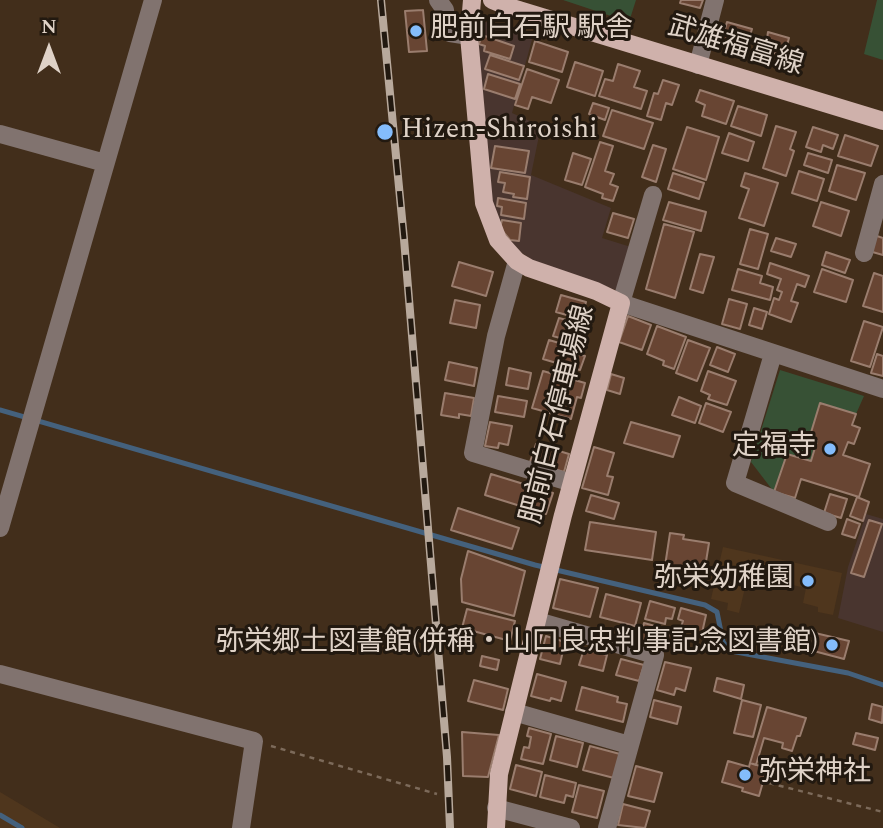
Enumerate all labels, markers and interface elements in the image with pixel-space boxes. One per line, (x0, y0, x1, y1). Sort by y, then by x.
street label: 武雄福富線 (663, 11, 807, 85)
text: N (41, 13, 57, 42)
north arrow (14, 14, 84, 84)
place label: 肥前白石駅 駅舎 (430, 14, 633, 48)
marker: 肥前白石駅 駅舎 (408, 23, 424, 39)
place label: Hizen-Shiroishi (401, 115, 598, 149)
marker: Hizen-Shiroishi (375, 122, 395, 142)
street label: 肥前白石停車場線 (517, 302, 603, 528)
place label: 定福寺 (732, 432, 816, 466)
marker: 定福寺 (822, 441, 838, 457)
place label: 弥栄幼稚園 (654, 564, 794, 598)
marker: 弥栄幼稚園 (800, 573, 816, 589)
place label: 弥栄郷土図書館(併稱・山口良忠判事記念図書館) (216, 628, 818, 662)
marker: 弥栄郷土図書館(併稱・山口良忠判事記念図書館) (824, 637, 840, 653)
place label: 弥栄神社 (759, 758, 871, 792)
marker: 弥栄神社 (737, 767, 753, 783)

